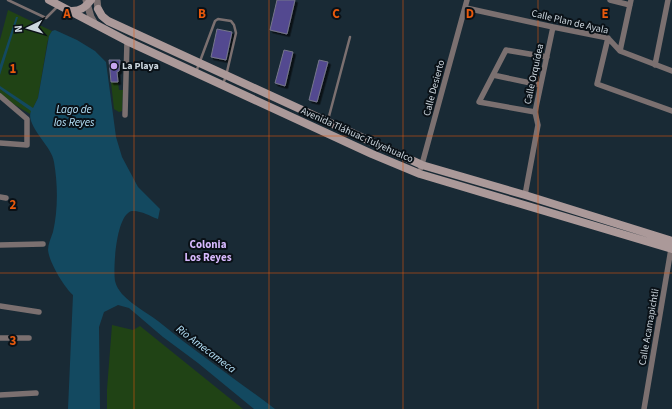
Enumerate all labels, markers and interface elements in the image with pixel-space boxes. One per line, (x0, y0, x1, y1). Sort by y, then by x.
text: A (62, 5, 71, 23)
text: B (198, 5, 206, 23)
text: C (332, 5, 340, 23)
text: D (466, 5, 474, 23)
text: E (601, 5, 609, 23)
street label: Calle Plan de Ayala (530, 6, 610, 38)
north arrow (8, 8, 48, 48)
text: N (11, 25, 26, 33)
street label: Calle Orquídea (521, 42, 547, 106)
street label: Calle Desierto (420, 58, 448, 118)
place label: La Playa (122, 59, 159, 73)
text: 1 (10, 60, 17, 78)
marker: La Playa (109, 61, 119, 71)
water label: Lago de los Reyes (54, 102, 95, 130)
street label: Avenida Tláhuac Tulyehualco (299, 104, 415, 166)
text: 2 (10, 196, 17, 214)
district label: Colonia Los Reyes (184, 237, 232, 265)
street label: Calle Acamapichtli (635, 288, 663, 366)
water label: Rio Amecameca (173, 322, 239, 377)
text: 3 (10, 332, 17, 350)

